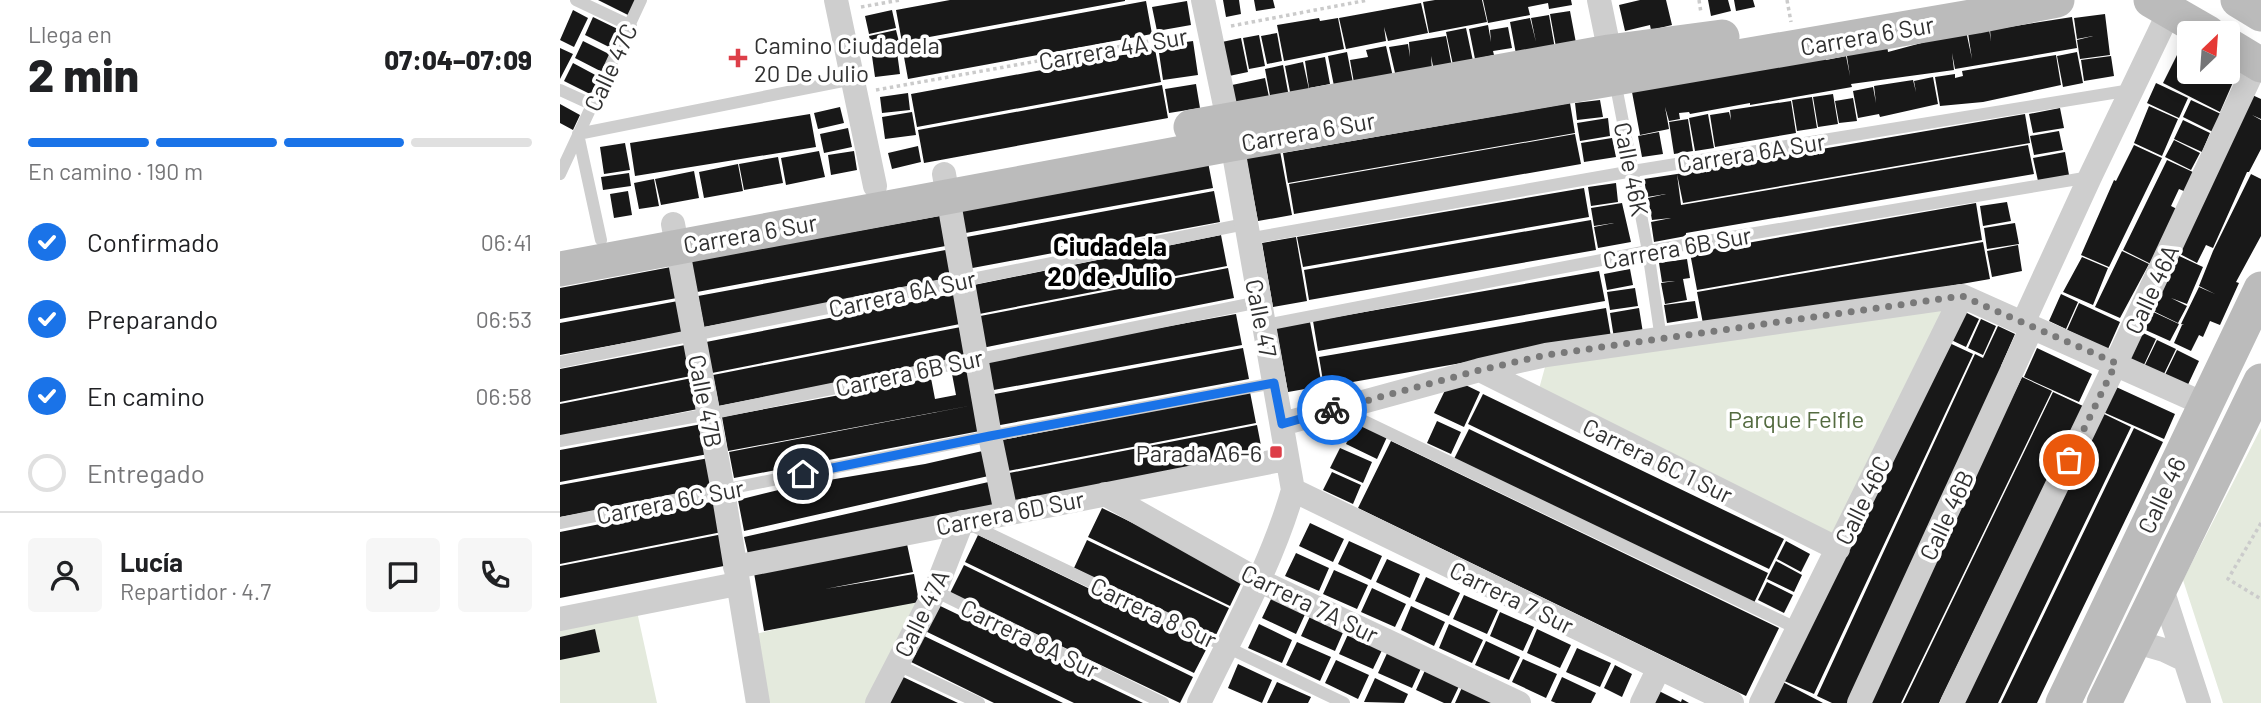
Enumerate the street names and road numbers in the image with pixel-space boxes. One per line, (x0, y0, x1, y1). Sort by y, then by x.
street label: Carrera 6 Sur (1798, 9, 1936, 61)
street label: Calle 47C (577, 18, 643, 116)
street label: Carrera 4A Sur (1036, 21, 1190, 75)
street label: Carrera 6 Sur (1239, 105, 1377, 157)
street label: Calle 46K (1609, 119, 1655, 219)
street label: Carrera 6A Sur (1675, 126, 1828, 178)
street label: Carrera 6 Sur (681, 207, 819, 259)
street label: Carrera 6B Sur (1600, 220, 1754, 274)
street label: Calle 46A (2118, 240, 2184, 338)
street label: Carrera 6A Sur (826, 263, 979, 323)
street label: Calle 47 (1240, 276, 1284, 360)
street label: Carrera 6B Sur (832, 342, 986, 402)
street label: Calle 47B (683, 352, 729, 450)
street label: Carrera 6C 1 Sur (1578, 411, 1738, 509)
street label: Calle 46C (1828, 451, 1896, 549)
street label: Calle 46 (2131, 452, 2191, 538)
street label: Calle 46B (1913, 465, 1979, 565)
street label: Carrera 6C Sur (594, 472, 747, 530)
street label: Carrera 6D Sur (934, 483, 1087, 541)
street label: Carrera 7 Sur (1445, 555, 1579, 640)
street label: Carrera 7A Sur (1237, 557, 1384, 649)
street label: Calle 47A (887, 565, 955, 661)
street label: Carrera 8 Sur (1086, 570, 1222, 654)
street label: Carrera 8A Sur (956, 592, 1104, 684)

